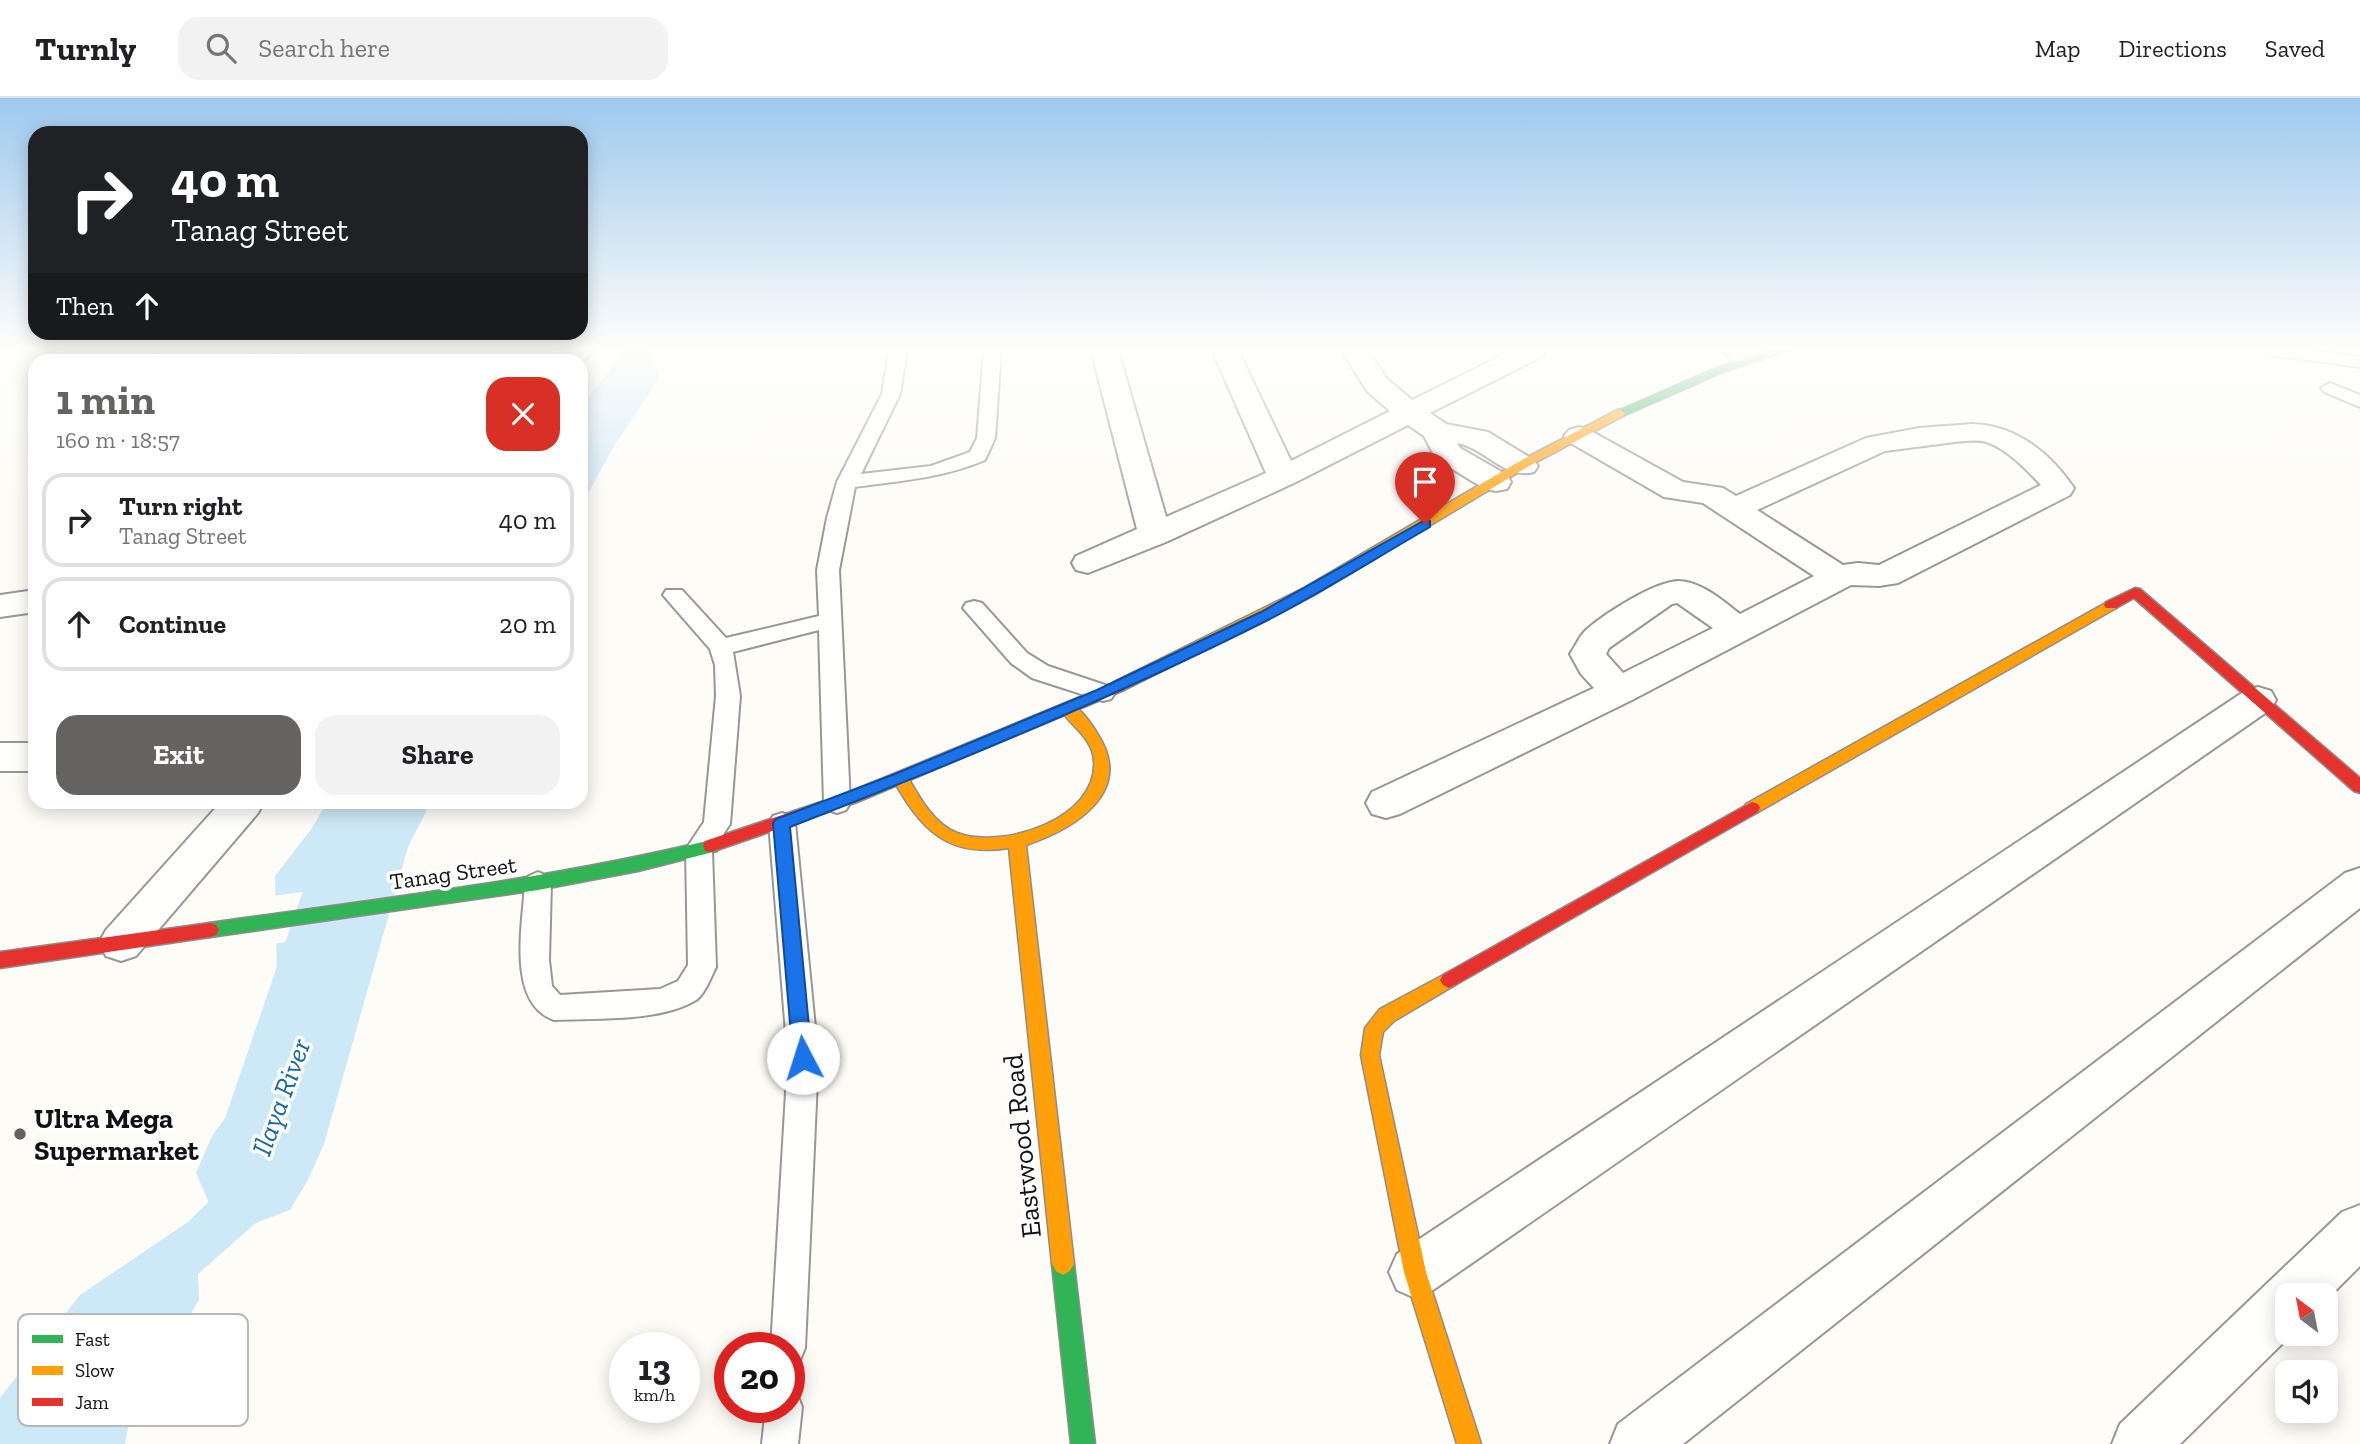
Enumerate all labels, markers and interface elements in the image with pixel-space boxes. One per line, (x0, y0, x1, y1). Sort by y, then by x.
search box (178, 17, 668, 80)
text: Turnly (35, 29, 136, 68)
icon: search (202, 29, 240, 67)
text: Search here (258, 32, 390, 64)
text: Map (2035, 34, 2081, 63)
text: Directions (2119, 34, 2227, 63)
text: Saved (2265, 34, 2325, 63)
text: 40 m (171, 151, 279, 210)
icon: right (56, 154, 147, 245)
text: Tanag Street (171, 211, 348, 249)
icon: ahead (128, 287, 166, 325)
text: Then (56, 290, 114, 322)
text: 1 min (56, 374, 155, 425)
button: close (486, 377, 560, 451)
text: 160 m · 18:57 (56, 426, 180, 454)
pin (1395, 452, 1455, 524)
icon: arrive (1406, 463, 1444, 501)
text: Turn right (119, 490, 242, 522)
icon: right (60, 501, 98, 539)
text: 40 m (499, 504, 556, 536)
text: Tanag Street (119, 522, 246, 550)
icon: ahead (60, 605, 98, 643)
text: Continue (119, 608, 226, 640)
text: 20 m (499, 608, 556, 640)
button: Exit (56, 715, 301, 795)
button: Share (315, 715, 560, 795)
street label: Tanag Street (388, 850, 518, 896)
position arrow (766, 1021, 840, 1095)
water label: Ilaya River (245, 1034, 317, 1160)
street label: Eastwood Road (996, 1053, 1048, 1239)
place label: Ultra Mega Supermarket (34, 1102, 200, 1167)
marker: Ultra Mega Supermarket (12, 1126, 28, 1142)
north arrow (2275, 1283, 2338, 1346)
map controls (2275, 1283, 2338, 1423)
legend (18, 1314, 248, 1426)
text: Fast (75, 1328, 110, 1351)
speed limit sign: 20 (714, 1332, 805, 1423)
text: 13 (638, 1347, 671, 1389)
text: Slow (75, 1359, 115, 1382)
button: sound (2275, 1360, 2338, 1423)
text: km/h (634, 1384, 675, 1406)
text: Jam (75, 1391, 109, 1414)

